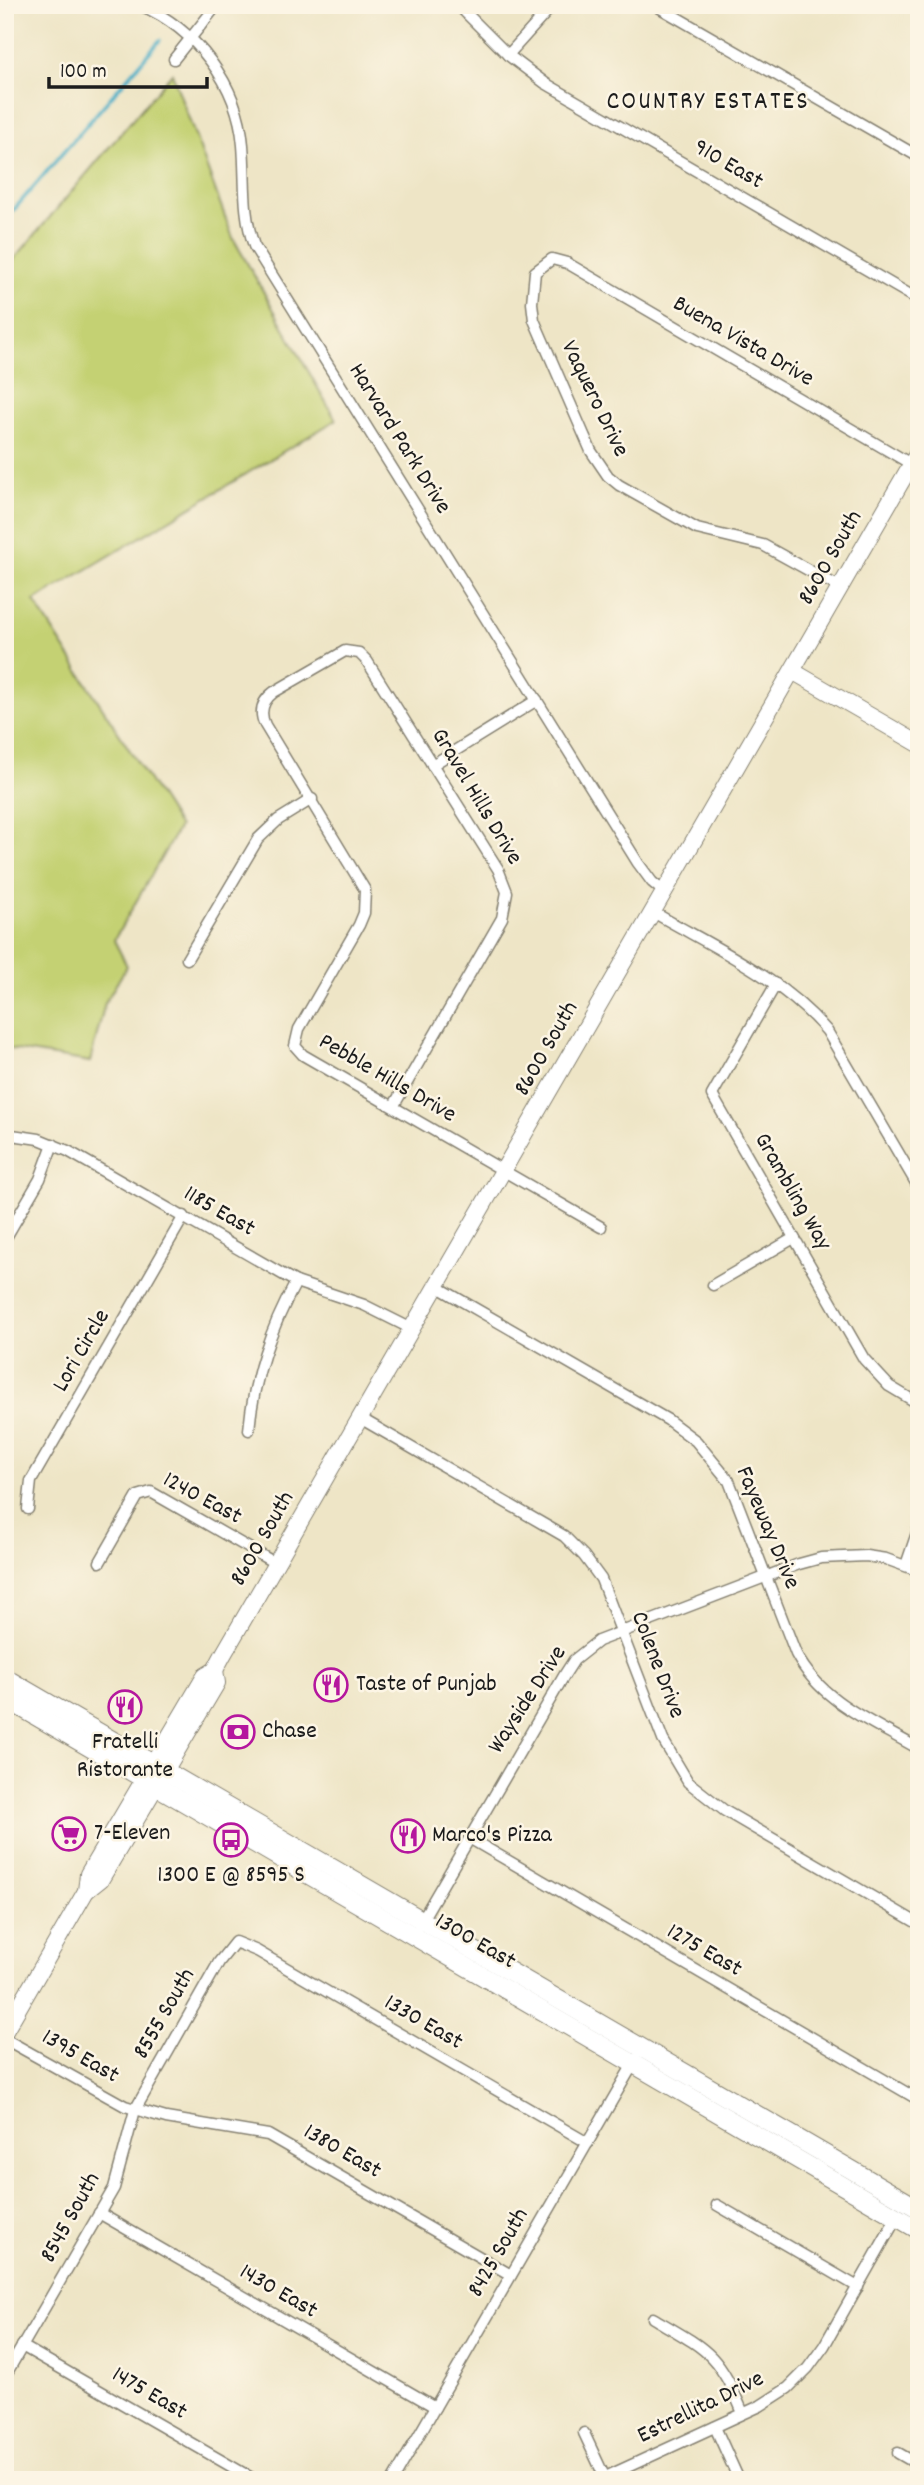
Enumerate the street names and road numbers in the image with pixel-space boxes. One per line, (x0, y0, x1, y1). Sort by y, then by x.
street label: 910 East (687, 131, 770, 199)
street label: Buena Vista Drive (666, 288, 820, 396)
street label: Vaquero Drive (551, 335, 637, 463)
street label: Harvard Park Drive (339, 357, 459, 521)
street label: 8600 South (790, 504, 872, 612)
street label: Gravel Hills Drive (422, 722, 530, 872)
street label: 8600 South (506, 995, 588, 1103)
street label: Pebble Hills Drive (312, 1026, 462, 1132)
street label: Grambling Way (744, 1127, 840, 1258)
street label: 1185 East (177, 1178, 261, 1246)
street label: Lori Circle (45, 1303, 119, 1399)
street label: Fayeway Drive (726, 1461, 808, 1595)
street label: 1240 East (156, 1464, 248, 1534)
street label: 8600 South (222, 1485, 304, 1593)
street label: Colene Drive (621, 1607, 693, 1723)
street label: Wayside Drive (480, 1639, 576, 1761)
street label: 1300 East (428, 1905, 522, 1979)
street label: 1275 East (660, 1916, 748, 1986)
street label: 8555 South (125, 1962, 205, 2066)
street label: 1330 East (377, 1987, 469, 2059)
street label: 1395 East (35, 2021, 125, 2093)
street label: 1380 East (297, 2116, 388, 2188)
street label: 8545 South (32, 2167, 110, 2269)
street label: 8425 South (460, 2202, 538, 2304)
street label: 1430 East (232, 2256, 324, 2328)
street label: 1475 East (105, 2359, 193, 2429)
street label: Estrellita Drive (632, 2363, 770, 2453)

